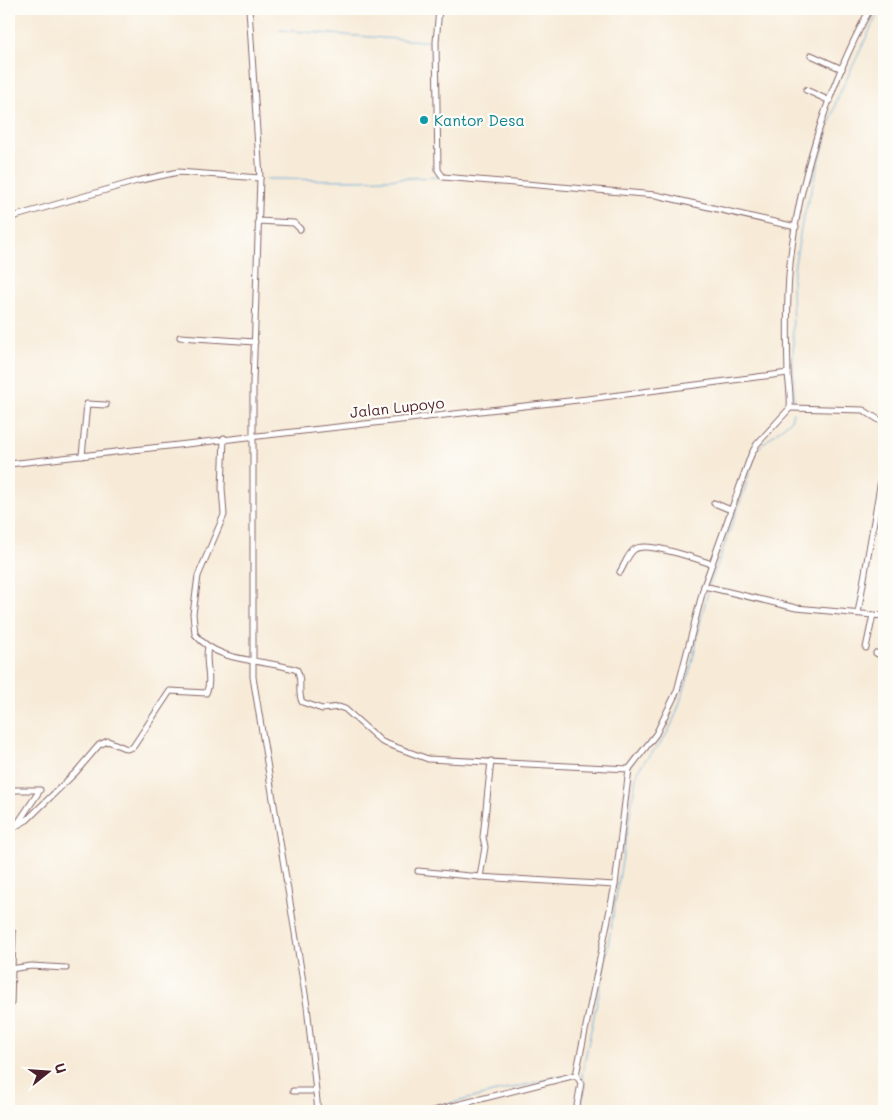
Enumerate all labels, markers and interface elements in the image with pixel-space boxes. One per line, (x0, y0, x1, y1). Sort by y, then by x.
place label: Kantor Desa (434, 110, 525, 130)
marker: Kantor Desa (418, 114, 430, 126)
street label: Jalan Lupoyo (349, 392, 445, 422)
north arrow (22, 1048, 72, 1098)
text: U (50, 1061, 71, 1076)

